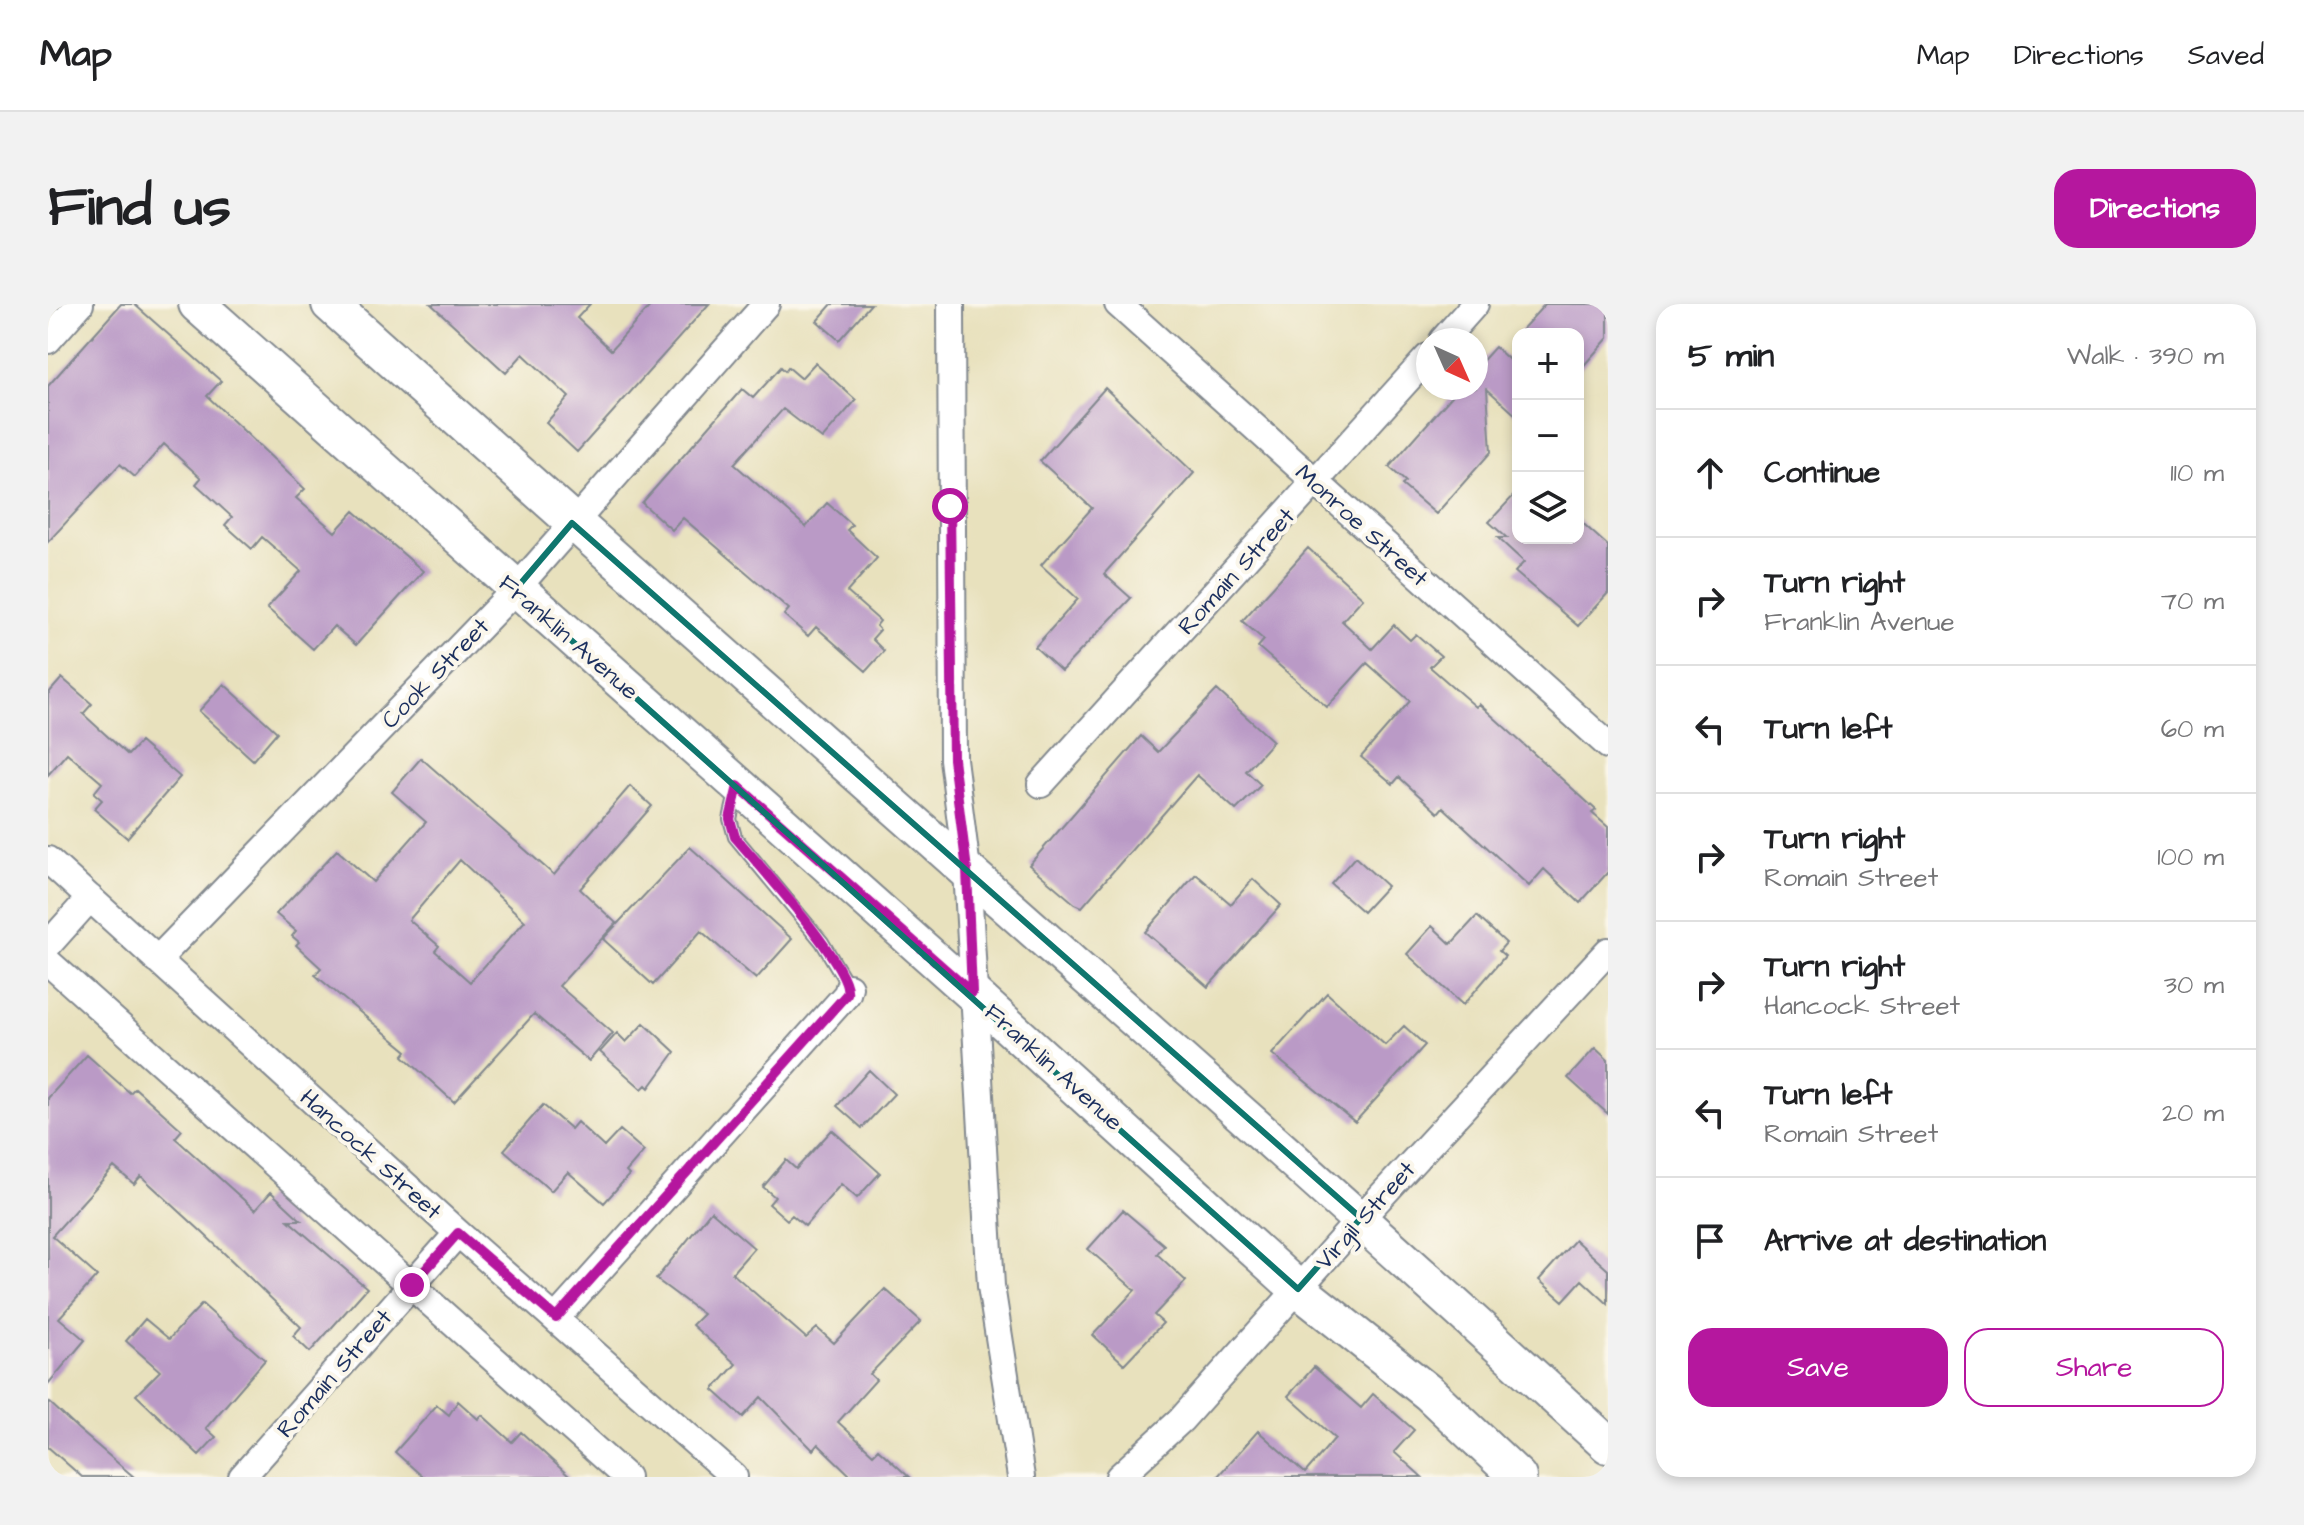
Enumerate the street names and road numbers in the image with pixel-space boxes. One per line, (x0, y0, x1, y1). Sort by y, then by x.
street label: Monroe Street (1287, 457, 1436, 595)
street label: Romain Street (1170, 500, 1303, 643)
street label: Franklin Avenue (491, 567, 646, 708)
street label: Cook Street (374, 610, 498, 737)
street label: Franklin Avenue (977, 996, 1130, 1139)
street label: Hancock Street (292, 1082, 449, 1228)
street label: Virgil Street (1308, 1154, 1425, 1278)
street label: Romain Street (269, 1302, 401, 1445)

